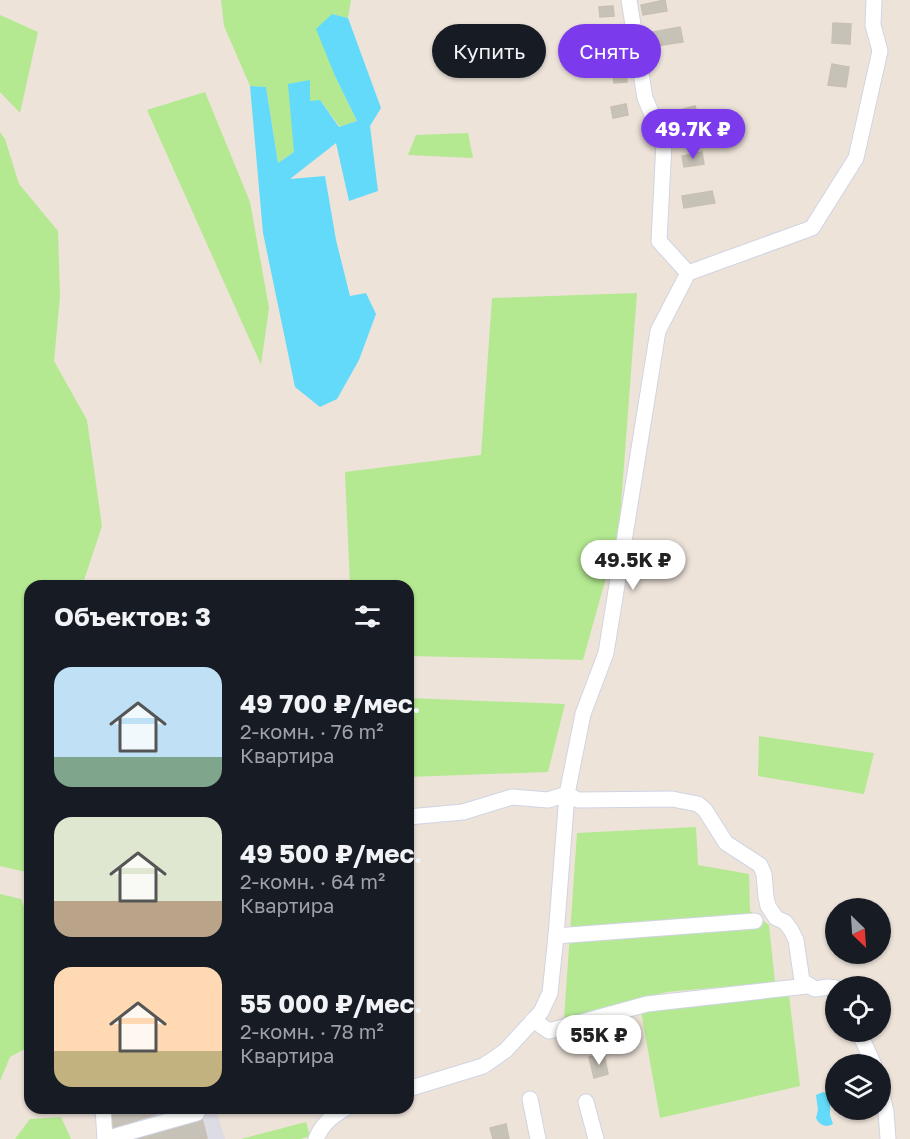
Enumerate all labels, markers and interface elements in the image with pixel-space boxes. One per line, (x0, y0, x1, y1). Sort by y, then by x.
chip: Купить (432, 24, 546, 78)
chip: Снять (558, 24, 661, 78)
pin: 49.7K ₽ (638, 109, 748, 160)
text: 49.7K ₽ (655, 116, 731, 140)
pin: 49.5K ₽ (578, 540, 688, 591)
text: 49.5K ₽ (595, 547, 671, 571)
icon: filters (351, 600, 384, 633)
text: Объектов: 3 (54, 601, 211, 632)
text: 49 700 ₽/мес. (240, 688, 421, 719)
icon: home (102, 691, 174, 763)
text: 2-комн. · 76 m² (240, 719, 384, 743)
text: Квартира (240, 743, 334, 767)
text: 49 500 ₽/мес. (240, 838, 422, 869)
icon: home (102, 841, 174, 913)
text: 2-комн. · 64 m² (240, 869, 385, 893)
text: Квартира (240, 893, 334, 917)
north arrow (825, 898, 891, 964)
map controls (825, 898, 891, 1120)
button: locate (825, 976, 891, 1042)
text: 55 000 ₽/мес. (240, 988, 422, 1019)
icon: home (102, 991, 174, 1063)
pin: 55K ₽ (557, 1015, 641, 1066)
text: 2-комн. · 78 m² (240, 1019, 384, 1043)
text: 55K ₽ (570, 1022, 628, 1046)
text: Квартира (240, 1043, 334, 1067)
button: layers (825, 1054, 891, 1120)

